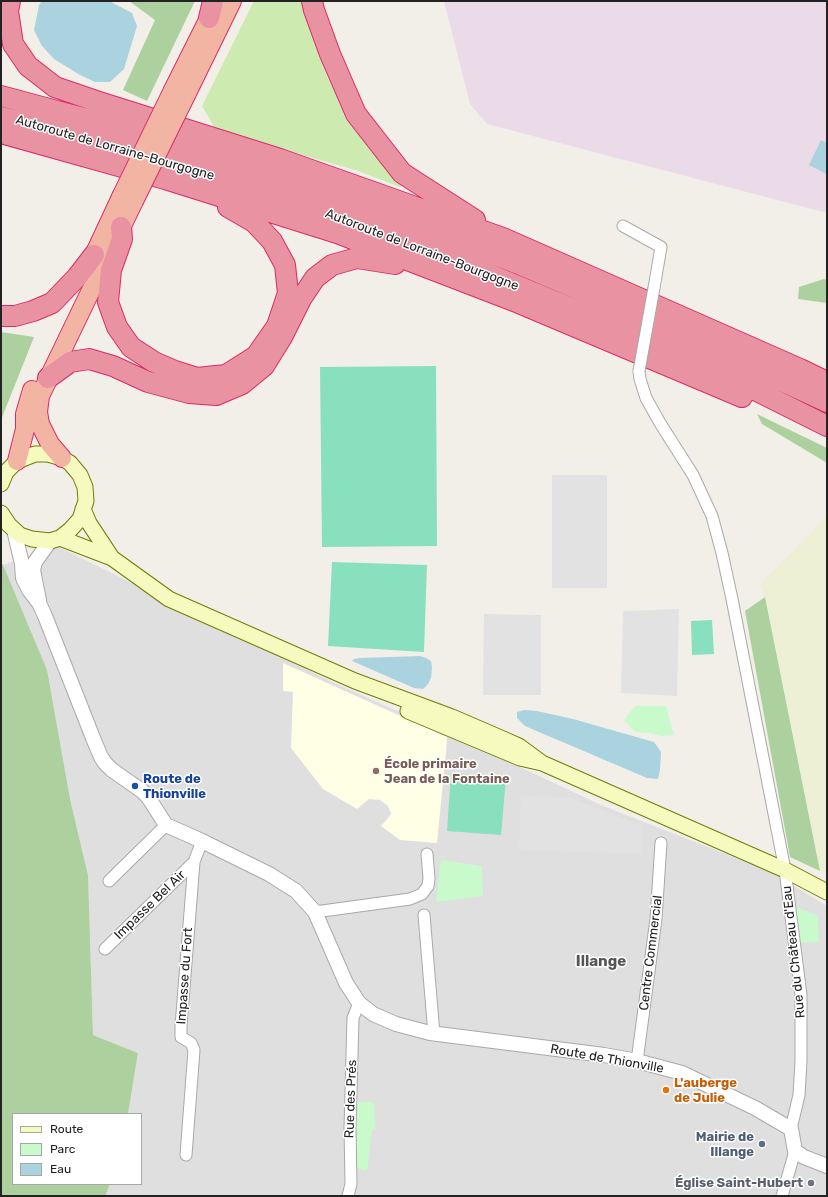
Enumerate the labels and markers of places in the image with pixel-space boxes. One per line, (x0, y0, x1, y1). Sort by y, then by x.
place label: École primaire Jean de la Fontaine (384, 756, 510, 787)
marker: École primaire Jean de la Fontaine (371, 766, 381, 776)
place label: Route de Thionville (143, 771, 206, 802)
marker: Route de Thionville (130, 781, 140, 791)
place label: L'auberge de Julie (674, 1075, 737, 1106)
marker: L'auberge de Julie (661, 1085, 671, 1095)
place label: Mairie de Illange (696, 1129, 754, 1160)
marker: Mairie de Illange (757, 1139, 767, 1149)
place label: Église Saint-Hubert (675, 1175, 803, 1191)
marker: Église Saint-Hubert (806, 1178, 816, 1188)

